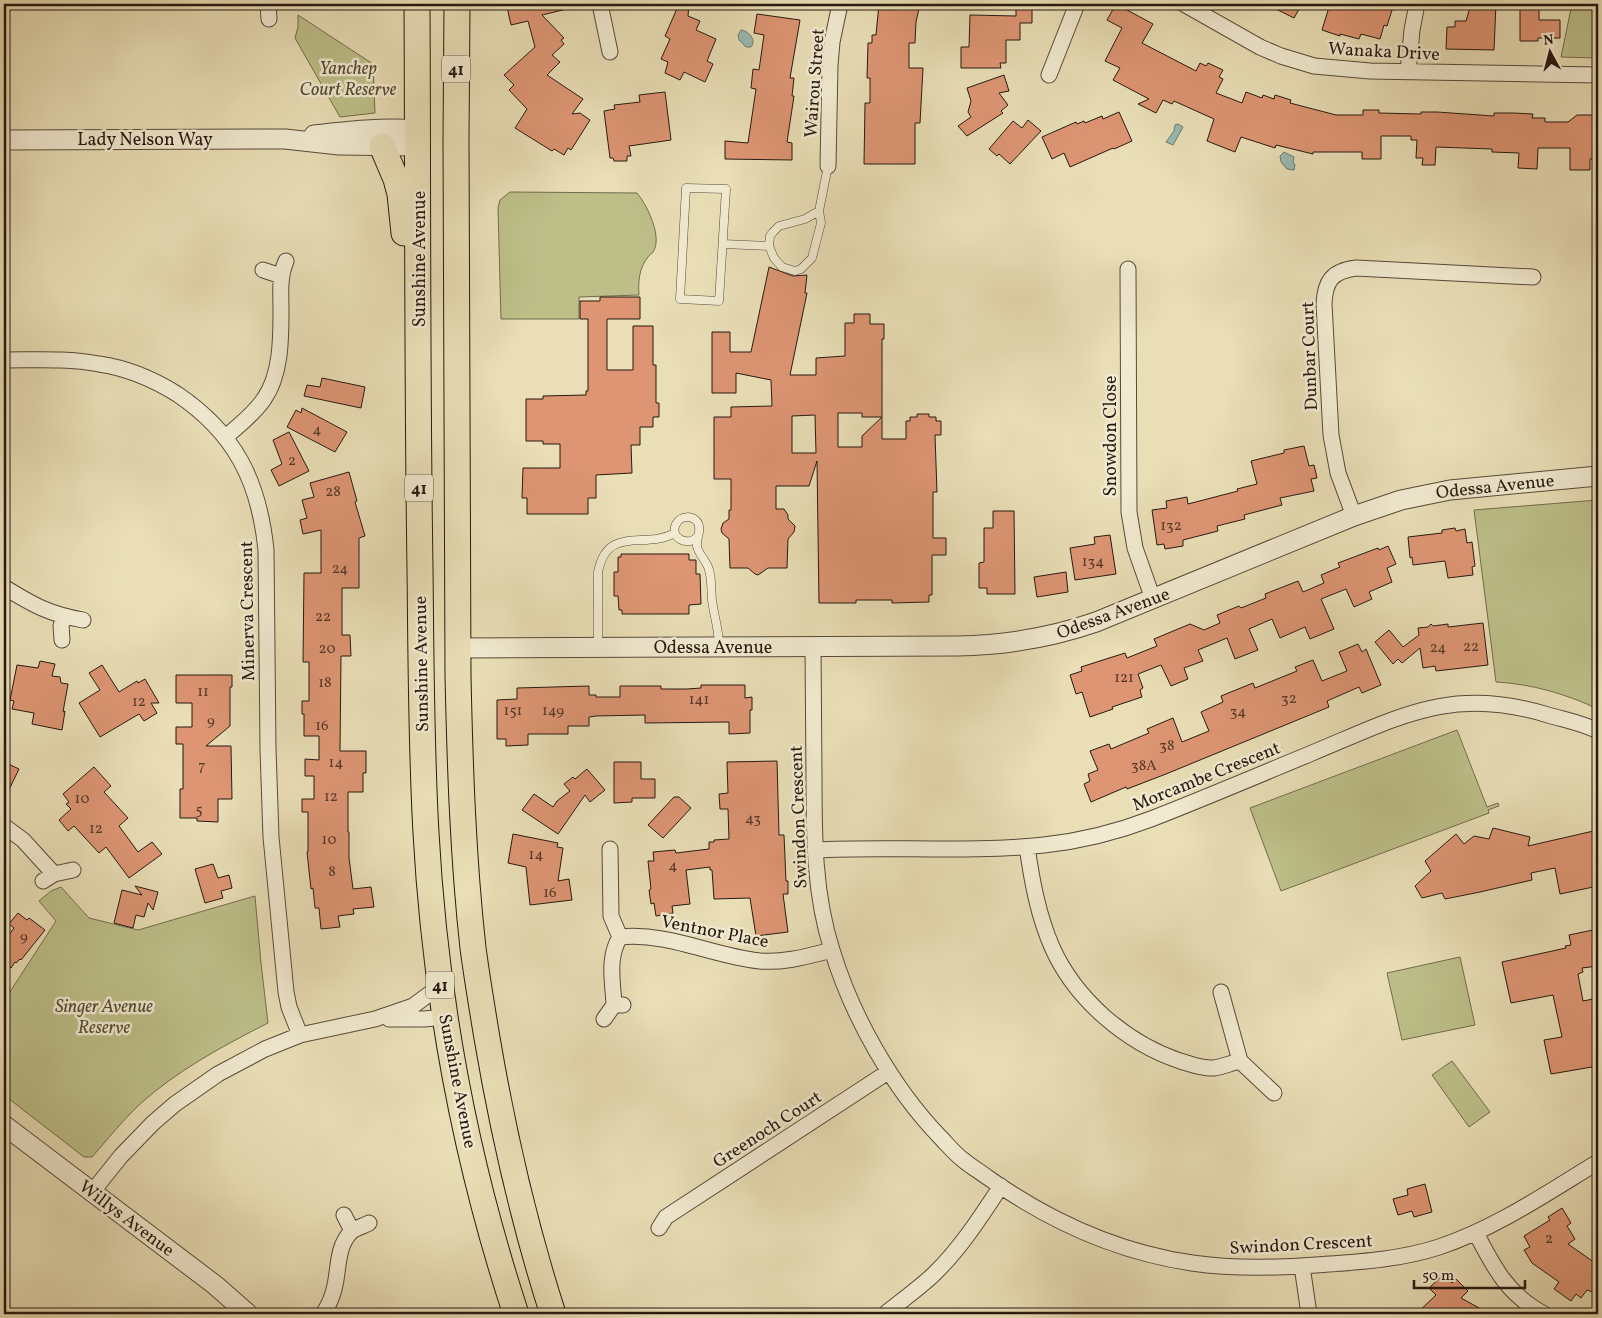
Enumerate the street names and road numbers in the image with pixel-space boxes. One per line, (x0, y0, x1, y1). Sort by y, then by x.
street label: Wairou Street (799, 28, 832, 138)
street label: Wanaka Drive (1327, 37, 1440, 68)
road number: 41 (442, 56, 470, 82)
street label: Lady Nelson Way (77, 128, 213, 153)
street label: Sunshine Avenue (408, 191, 433, 327)
street label: Dunbar Court (1296, 301, 1325, 411)
street label: Snowdon Close (1099, 376, 1124, 496)
street label: Odessa Avenue (1435, 469, 1555, 506)
road number: 41 (405, 474, 433, 502)
street label: Minerva Crescent (235, 541, 262, 681)
street label: Odessa Avenue (1053, 582, 1174, 646)
street label: Sunshine Avenue (409, 596, 436, 732)
street label: Odessa Avenue (654, 636, 772, 661)
street label: Morcambe Crescent (1129, 736, 1284, 819)
street label: Swindon Crescent (785, 745, 814, 889)
street label: Ventnor Place (659, 910, 771, 955)
road number: 41 (426, 972, 454, 998)
street label: Sunshine Avenue (431, 1012, 482, 1151)
street label: Greenoch Court (708, 1086, 827, 1175)
street label: Willys Avenue (73, 1175, 179, 1263)
street label: Swindon Crescent (1229, 1229, 1373, 1262)

